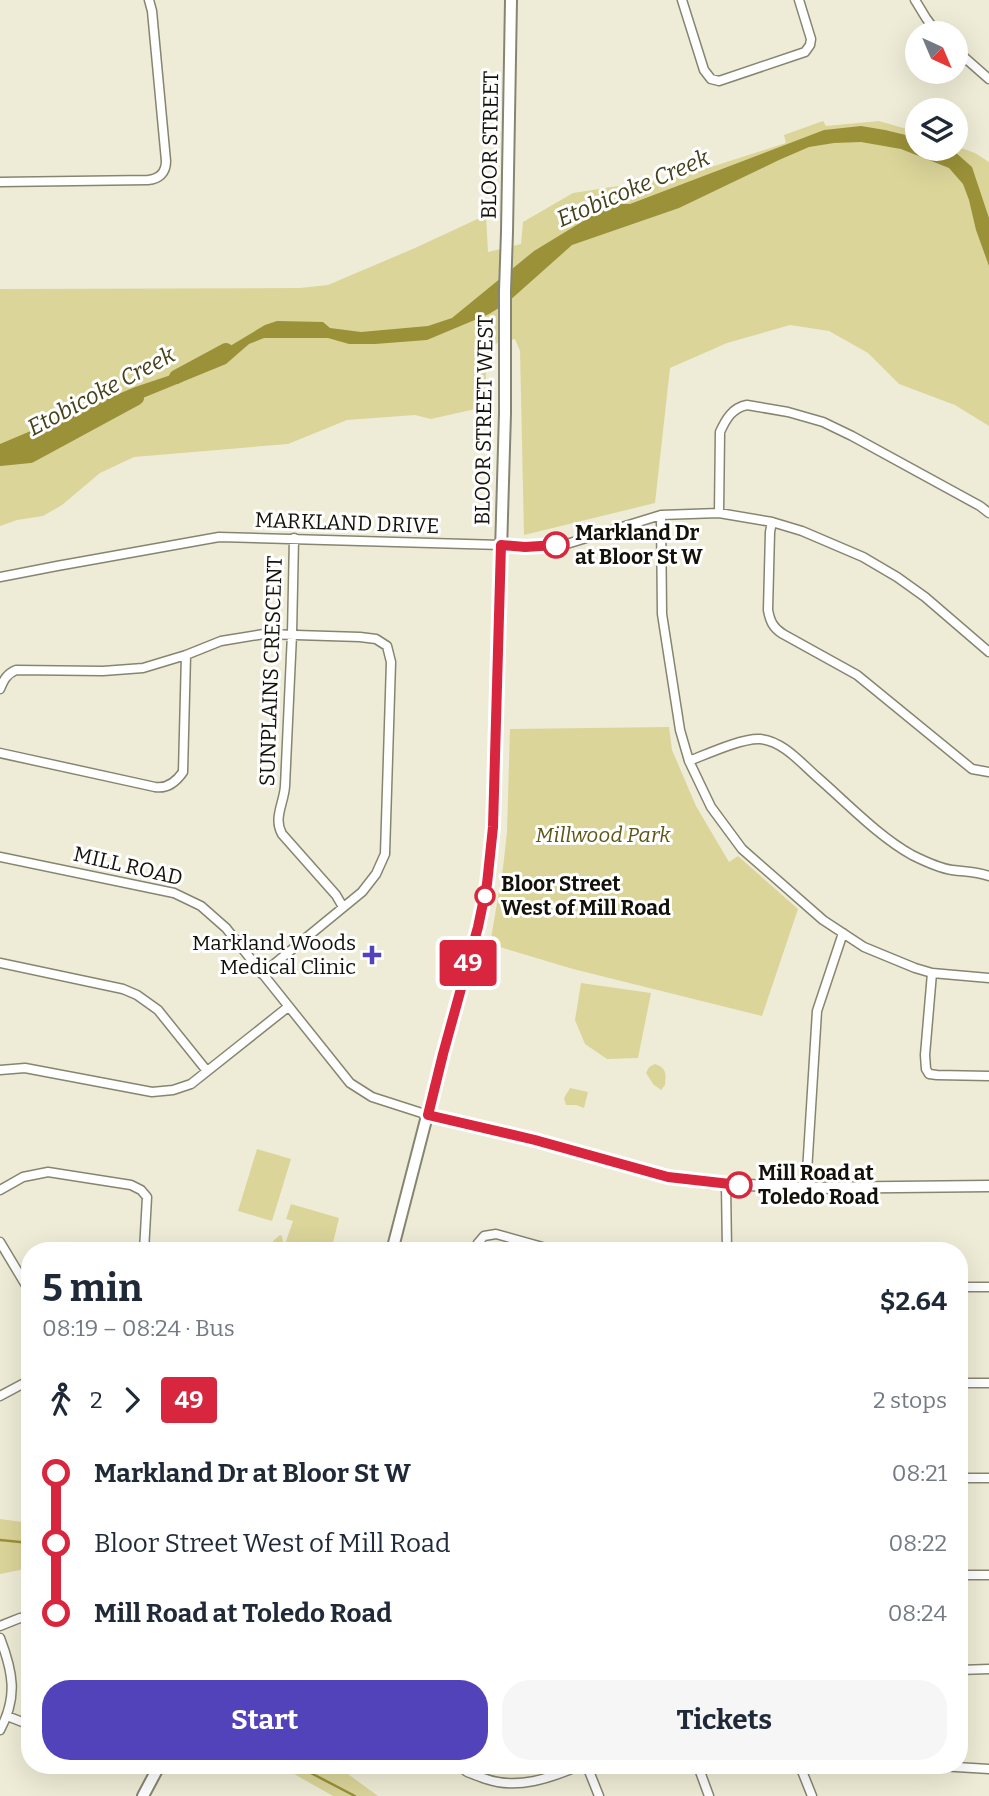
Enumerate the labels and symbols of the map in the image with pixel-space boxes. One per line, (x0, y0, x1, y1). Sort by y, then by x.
north arrow (905, 21, 968, 84)
street label: BLOOR STREET (476, 71, 504, 219)
water label: Etobicoke Creek (552, 143, 714, 233)
street label: BLOOR STREET WEST (469, 315, 499, 525)
water label: Etobicoke Creek (22, 340, 180, 442)
street label: MARKLAND DRIVE (254, 507, 440, 539)
place label: Markland Dr at Bloor St W (575, 520, 703, 570)
marker: Markland Dr at Bloor St W (543, 532, 569, 558)
street label: SUNPLAINS CRESCENT (254, 555, 288, 787)
park label: Millwood Park (535, 822, 671, 848)
street label: MILL ROAD (71, 841, 185, 891)
place label: Bloor Street West of Mill Road (501, 871, 671, 921)
marker: Bloor Street West of Mill Road (475, 886, 495, 906)
place label: Markland Woods Medical Clinic (192, 930, 356, 980)
line badge: 49 (436, 940, 500, 986)
marker: Markland Woods Medical Clinic (362, 945, 382, 965)
place label: Mill Road at Toledo Road (758, 1160, 879, 1210)
marker: Mill Road at Toledo Road (726, 1172, 752, 1198)

